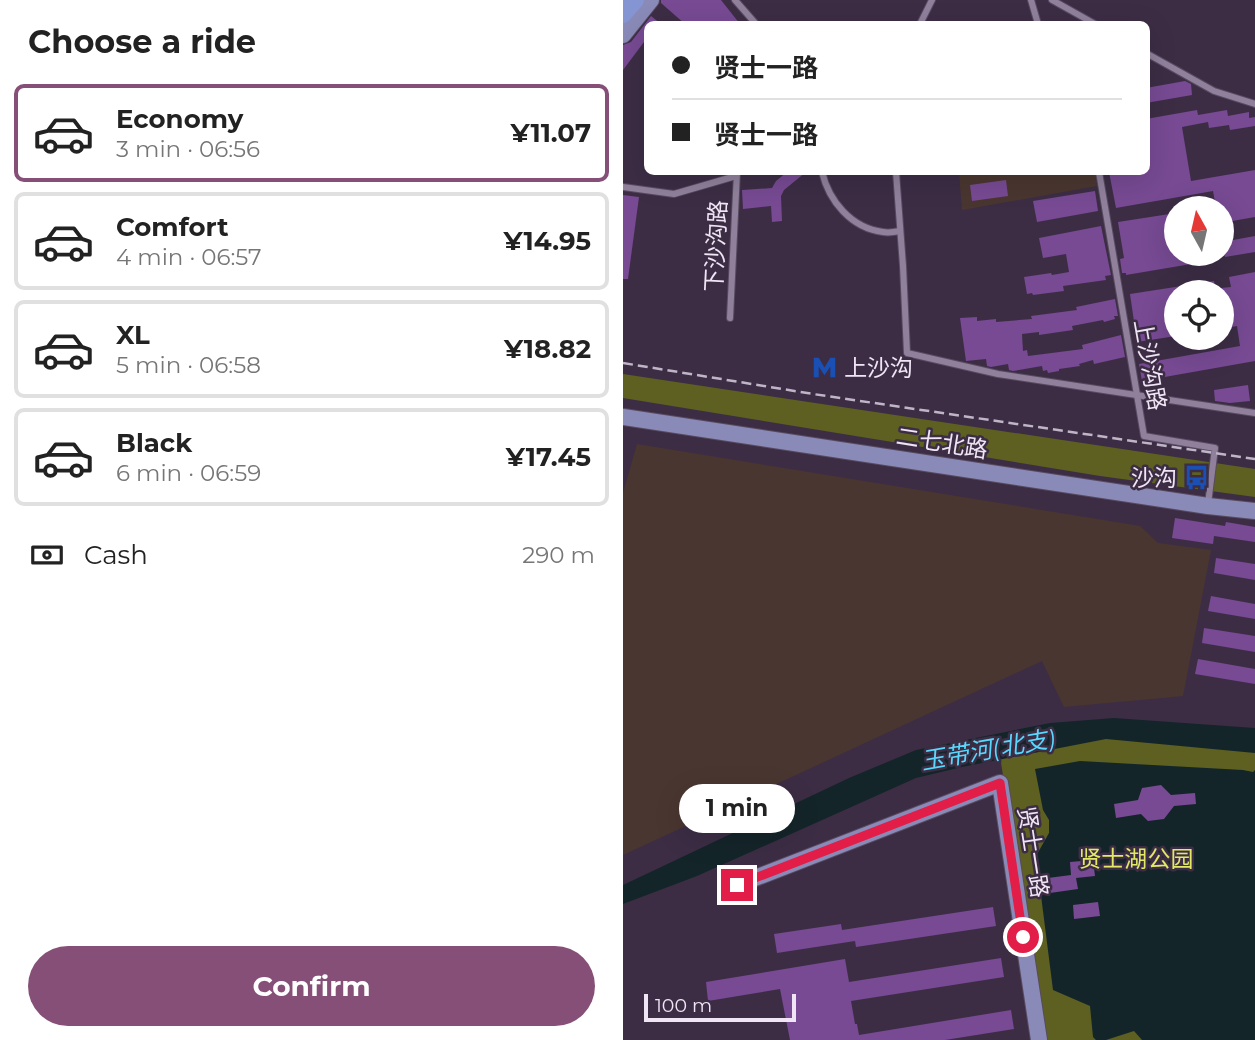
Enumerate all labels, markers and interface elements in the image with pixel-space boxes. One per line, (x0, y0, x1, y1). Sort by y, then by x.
text: Choose a ride (28, 22, 256, 61)
text: 贤士一路 (714, 52, 818, 84)
icon: car (32, 102, 95, 165)
text: Economy (116, 103, 243, 135)
text: ¥11.07 (511, 117, 591, 149)
text: 贤士一路 (714, 119, 818, 151)
text: 3 min · 06:56 (116, 135, 260, 163)
north arrow (1164, 196, 1234, 266)
map controls (1164, 196, 1234, 350)
street label: 下沙沟路 (700, 199, 732, 293)
icon: car (32, 210, 95, 273)
text: Comfort (116, 211, 228, 243)
text: ¥14.95 (504, 225, 591, 257)
text: 4 min · 06:57 (116, 243, 262, 271)
button: locate (1164, 280, 1234, 350)
street label: 上沙沟路 (1128, 317, 1172, 413)
icon: car (32, 318, 95, 381)
text: XL (116, 319, 150, 351)
text: ¥18.82 (504, 333, 591, 365)
text: 5 min · 06:58 (116, 351, 261, 379)
metro station icon: 上沙沟 (810, 354, 838, 382)
place label: 上沙沟 (844, 354, 913, 382)
street label: 二七北路 (894, 422, 990, 464)
icon: car (32, 426, 95, 489)
text: Black (116, 427, 192, 459)
text: ¥17.45 (506, 441, 591, 473)
text: 6 min · 06:59 (116, 459, 261, 487)
place label: 沙沟 (1131, 464, 1177, 492)
bus stop icon: 沙沟 (1183, 464, 1211, 492)
icon: cash (28, 536, 66, 574)
text: Cash (84, 539, 148, 571)
text: 290 m (522, 541, 595, 569)
water label: 玉带河(北支) (919, 723, 1057, 776)
callout: 1 min (679, 784, 795, 832)
text: 1 min (706, 794, 768, 822)
street label: 贤士一路 (1012, 804, 1054, 900)
park label: 贤士湖公园 (1079, 845, 1194, 873)
route end (721, 869, 753, 901)
route start (1007, 921, 1039, 953)
button: Confirm (28, 946, 595, 1026)
scale bar (644, 991, 796, 1023)
text: 100 m (655, 994, 712, 1017)

